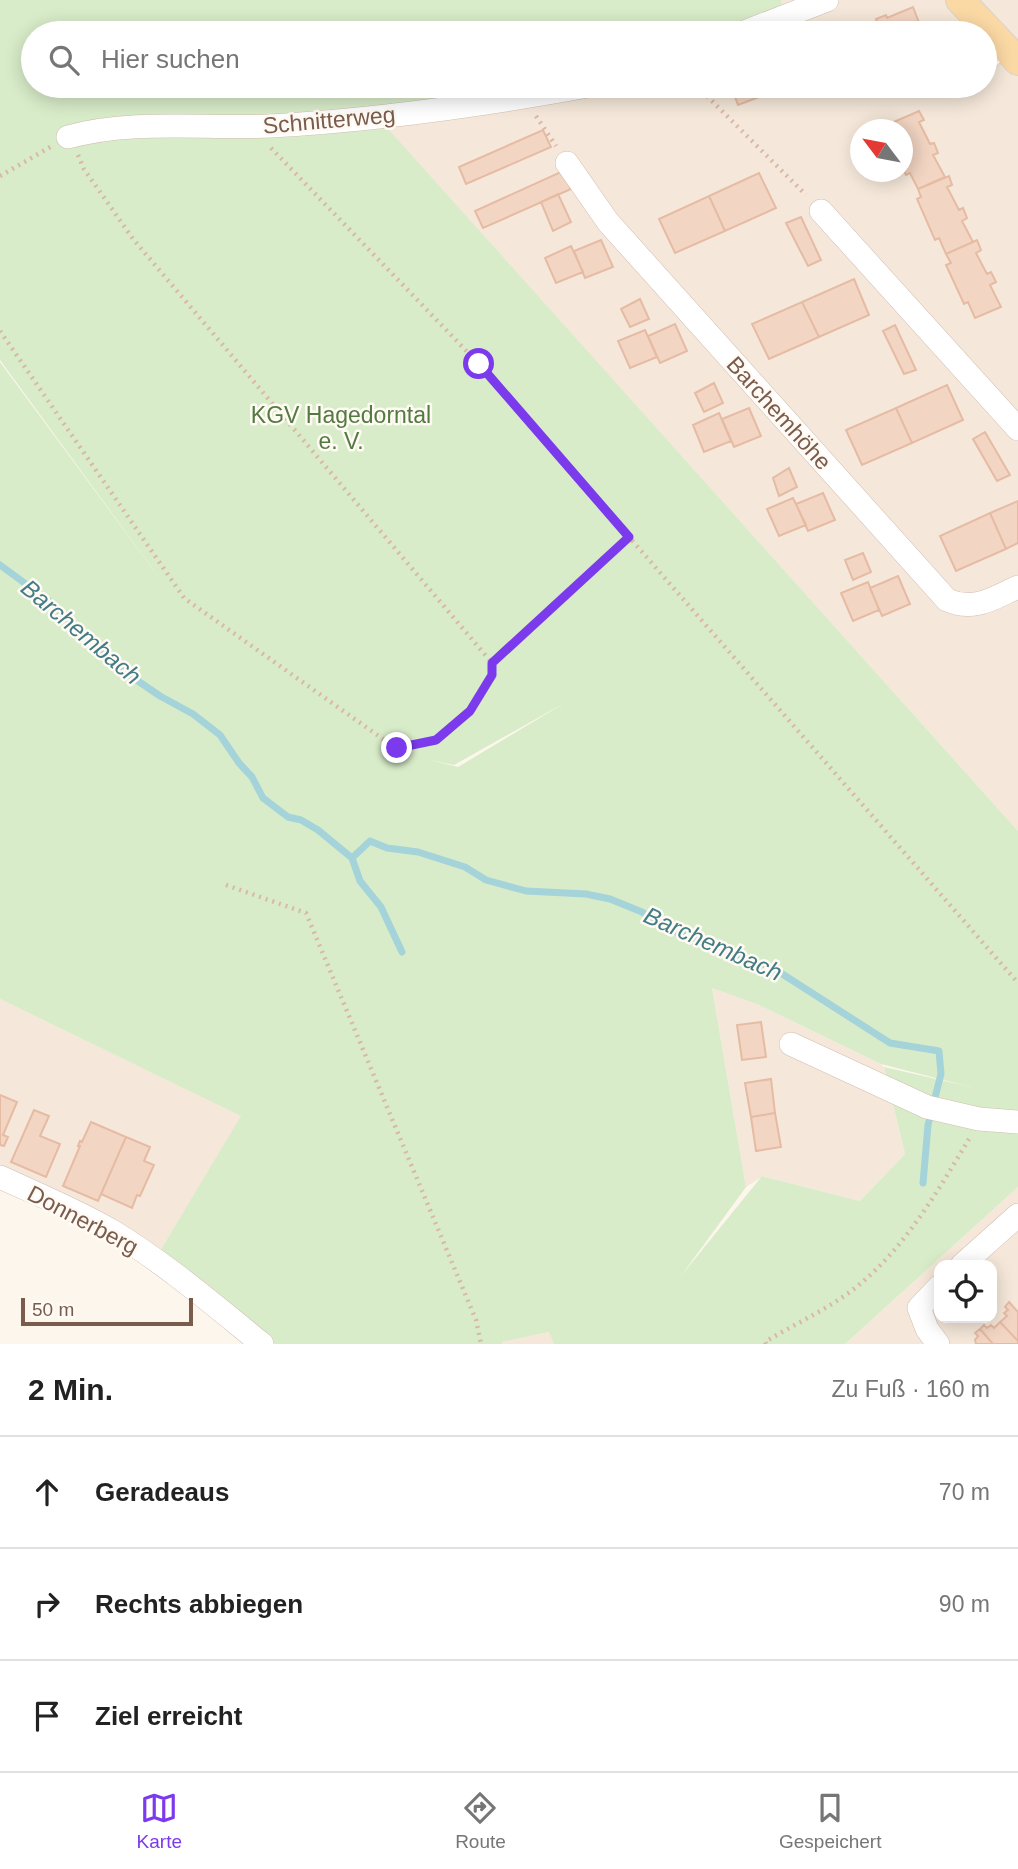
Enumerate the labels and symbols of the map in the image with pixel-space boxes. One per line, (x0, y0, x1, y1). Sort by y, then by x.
street label: Schnitterweg (262, 101, 396, 139)
north arrow (850, 119, 913, 182)
route start (463, 348, 494, 379)
street label: Barchemhöhe (721, 351, 837, 475)
park label: KGV Hagedorntal e. V. (251, 402, 431, 454)
water label: Barchembach (16, 574, 147, 690)
route end (381, 732, 412, 763)
water label: Barchembach (640, 901, 786, 986)
street label: Donnerberg (23, 1180, 143, 1260)
scale bar (21, 1295, 192, 1327)

